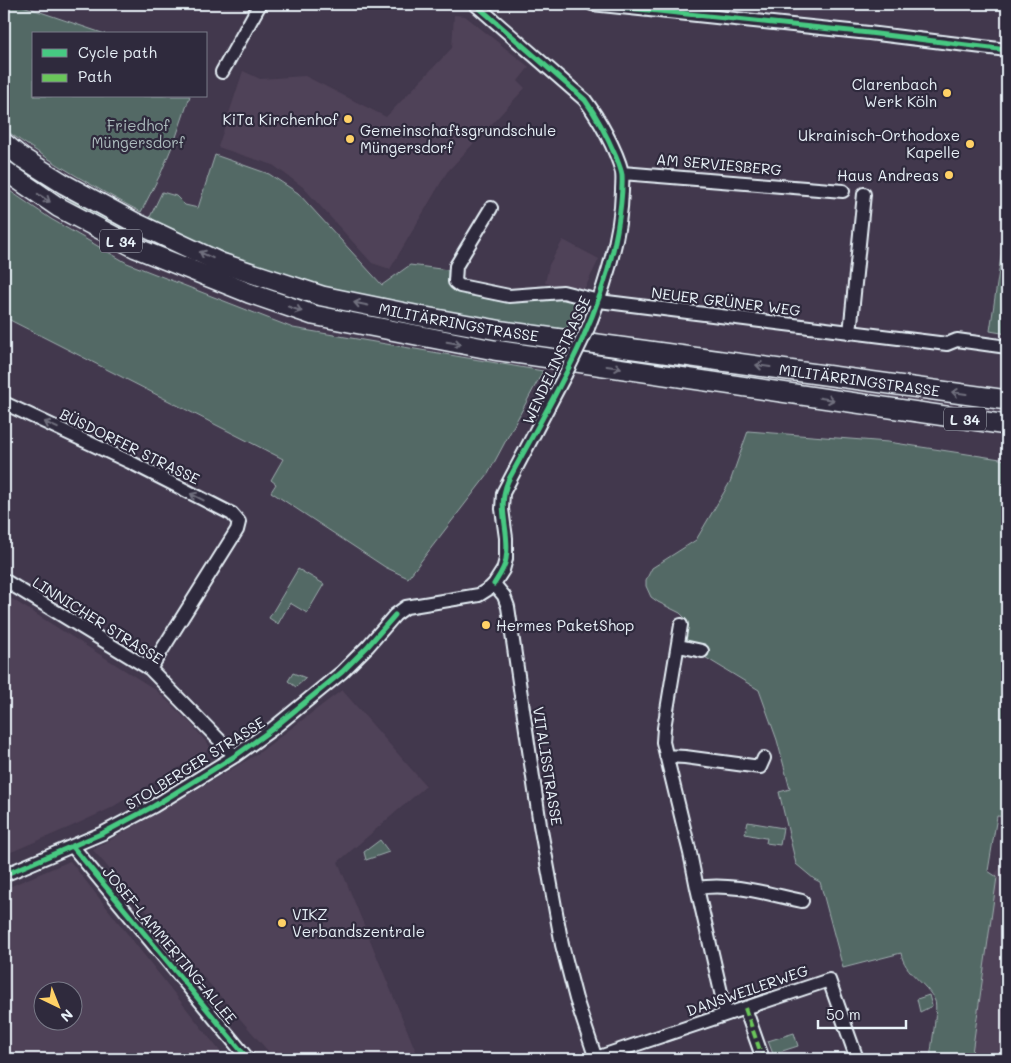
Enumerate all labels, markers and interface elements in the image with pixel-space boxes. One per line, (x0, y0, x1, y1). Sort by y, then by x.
legend (32, 32, 208, 98)
text: Cycle path (78, 42, 157, 62)
text: Path (78, 66, 112, 86)
place label: Clarenbach Werk Köln (852, 74, 937, 111)
marker: Clarenbach Werk Köln (941, 87, 953, 99)
place label: KiTa Kirchenhof (223, 109, 339, 129)
marker: KiTa Kirchenhof (342, 113, 354, 125)
park label: Friedhof Müngersdorf (91, 115, 186, 152)
place label: Gemeinschaftsgrundschule Müngersdorf (360, 120, 556, 157)
place label: Ukrainisch-Orthodoxe Kapelle (798, 125, 960, 162)
marker: Gemeinschaftsgrundschule Müngersdorf (344, 133, 356, 145)
marker: Ukrainisch-Orthodoxe Kapelle (964, 138, 976, 150)
street label: AM SERVIESBERG (656, 149, 782, 179)
place label: Haus Andreas (837, 165, 939, 185)
marker: Haus Andreas (943, 169, 955, 181)
one-way arrow (37, 193, 51, 203)
road number: L 34 (100, 230, 142, 252)
one-way arrow (199, 250, 214, 260)
street label: NEUER GRÜNER WEG (650, 282, 802, 320)
street label: WENDELINSTRASSE (517, 292, 595, 427)
one-way arrow (353, 298, 369, 308)
street label: MILITÄRRINGSTRASSE (377, 298, 540, 346)
one-way arrow (286, 305, 302, 314)
one-way arrow (445, 338, 461, 348)
street label: MILITÄRRINGSTRASSE (778, 359, 941, 401)
one-way arrow (756, 361, 772, 371)
one-way arrow (606, 363, 622, 373)
one-way arrow (951, 388, 967, 398)
one-way arrow (818, 394, 834, 404)
street label: BÜSDORFER STRASSE (57, 403, 204, 489)
road number: L 34 (944, 408, 986, 430)
one-way arrow (44, 420, 59, 429)
one-way arrow (190, 492, 205, 501)
street label: LINNICHER STRASSE (29, 572, 167, 668)
place label: Hermes PaketShop (496, 615, 634, 635)
marker: Hermes PaketShop (480, 619, 492, 631)
street label: VITALISSTRASSE (529, 705, 567, 827)
street label: STOLBERGER STRASSE (122, 712, 269, 814)
street label: JOSEF-LAMMERTING-ALLEE (98, 862, 242, 1028)
place label: VIKZ Verbandszentrale (292, 904, 425, 941)
marker: VIKZ Verbandszentrale (276, 917, 288, 929)
street label: DANSWEILERWEG (683, 960, 811, 1020)
north arrow (32, 980, 82, 1030)
scale bar (818, 998, 906, 1030)
text: 50 m (826, 1004, 861, 1024)
text: N (57, 1005, 78, 1026)

